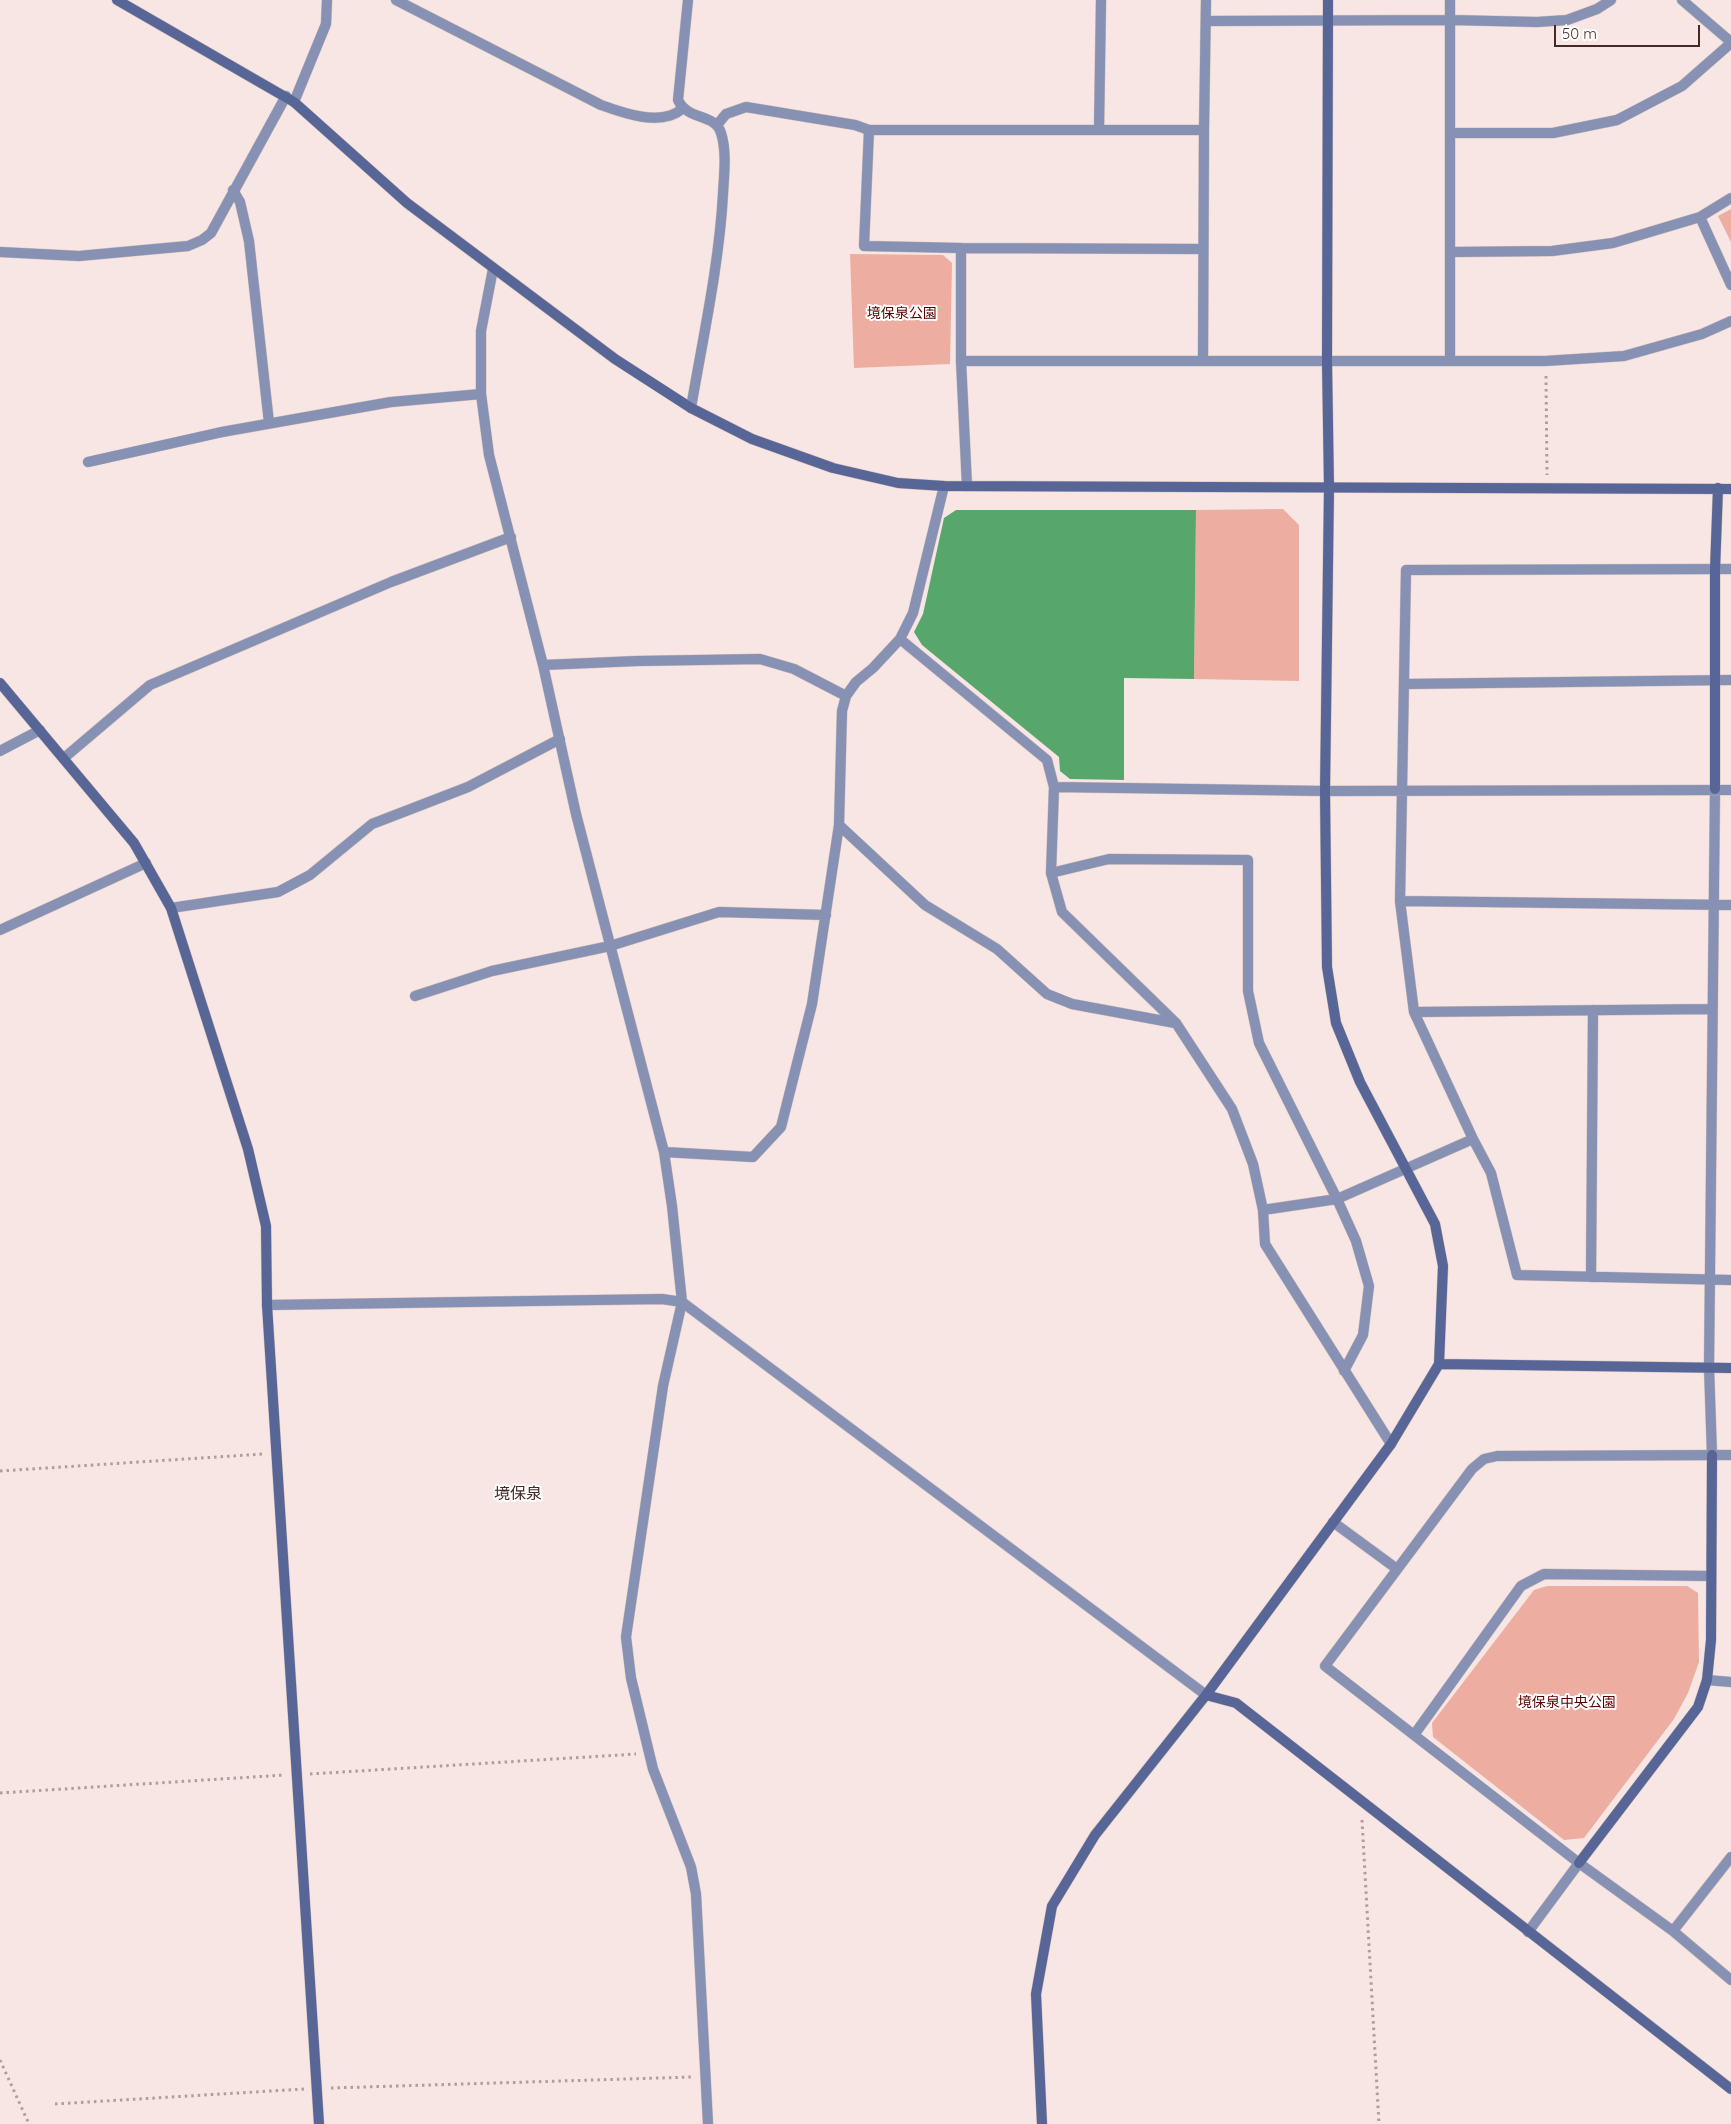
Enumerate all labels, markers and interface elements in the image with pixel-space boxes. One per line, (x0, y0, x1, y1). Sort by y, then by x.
scale bar (1556, 15, 1702, 47)
text: 50 m (1562, 24, 1597, 43)
park label: 境保泉公園 (867, 306, 937, 322)
district label: 境保泉 (494, 1484, 542, 1504)
park label: 境保泉中央公園 (1518, 1695, 1616, 1711)

